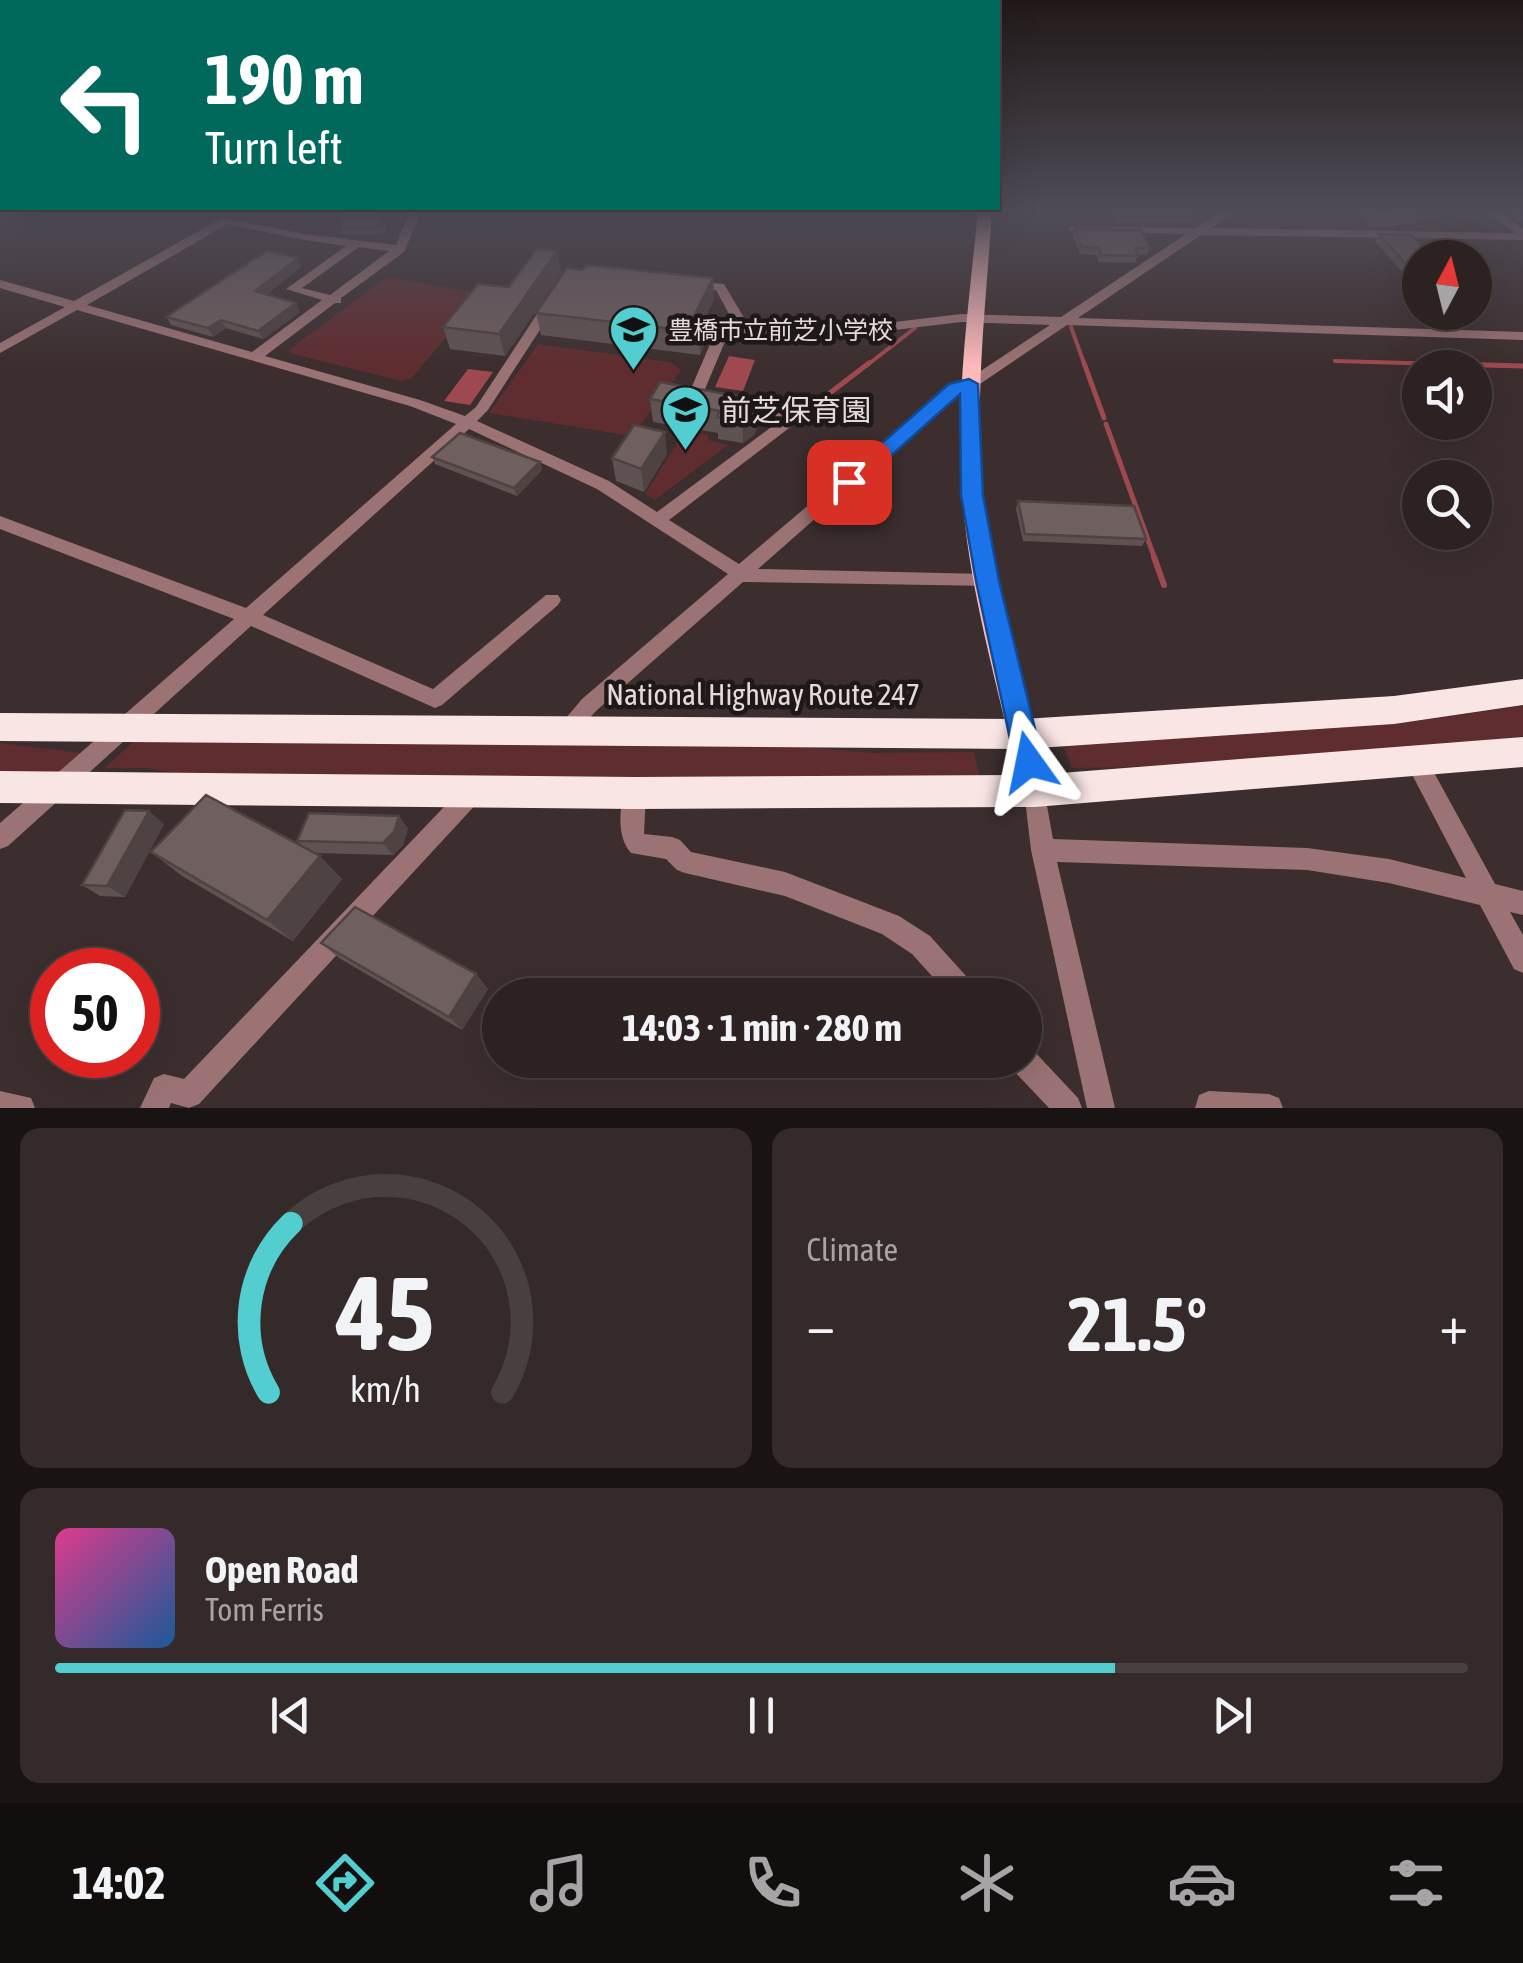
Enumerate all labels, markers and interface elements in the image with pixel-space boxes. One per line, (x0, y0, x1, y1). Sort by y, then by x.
text: 190 m (205, 39, 364, 119)
icon: left (40, 40, 170, 170)
text: Turn left (205, 122, 343, 174)
north arrow (1402, 240, 1492, 330)
map controls (1402, 240, 1492, 550)
school or university icon: 豊橋市立前芝小学校 (607, 304, 659, 372)
place label: 豊橋市立前芝小学校 (668, 316, 893, 344)
button: sound (1402, 350, 1492, 440)
school or university icon: 前芝保育園 (660, 384, 712, 452)
place label: 前芝保育園 (721, 393, 871, 427)
pin (807, 440, 892, 525)
icon: arrive (822, 455, 877, 510)
button: search (1402, 460, 1492, 550)
street label: National Highway Route 247 (606, 677, 920, 711)
position arrow (977, 710, 1081, 814)
speed limit sign: 50 (30, 948, 160, 1078)
text: 14:03 · 1 min · 280 m (622, 1006, 902, 1049)
text: Climate (807, 1231, 898, 1268)
text: 45 (336, 1253, 435, 1372)
text: 21.5° (1067, 1281, 1207, 1367)
text: − (807, 1293, 835, 1356)
text: + (1439, 1293, 1468, 1356)
text: km/h (350, 1369, 421, 1410)
text: Open Road (205, 1548, 359, 1591)
text: Tom Ferris (205, 1591, 324, 1628)
icon: previous (263, 1688, 318, 1743)
icon: pause (734, 1688, 789, 1743)
icon: next (1205, 1688, 1260, 1743)
icon: directions (310, 1848, 380, 1918)
icon: music (524, 1848, 594, 1918)
icon: phone (738, 1848, 808, 1918)
icon: climate (952, 1848, 1022, 1918)
icon: car (1167, 1848, 1237, 1918)
icon: filters (1381, 1848, 1451, 1918)
text: 14:02 (72, 1857, 166, 1909)

